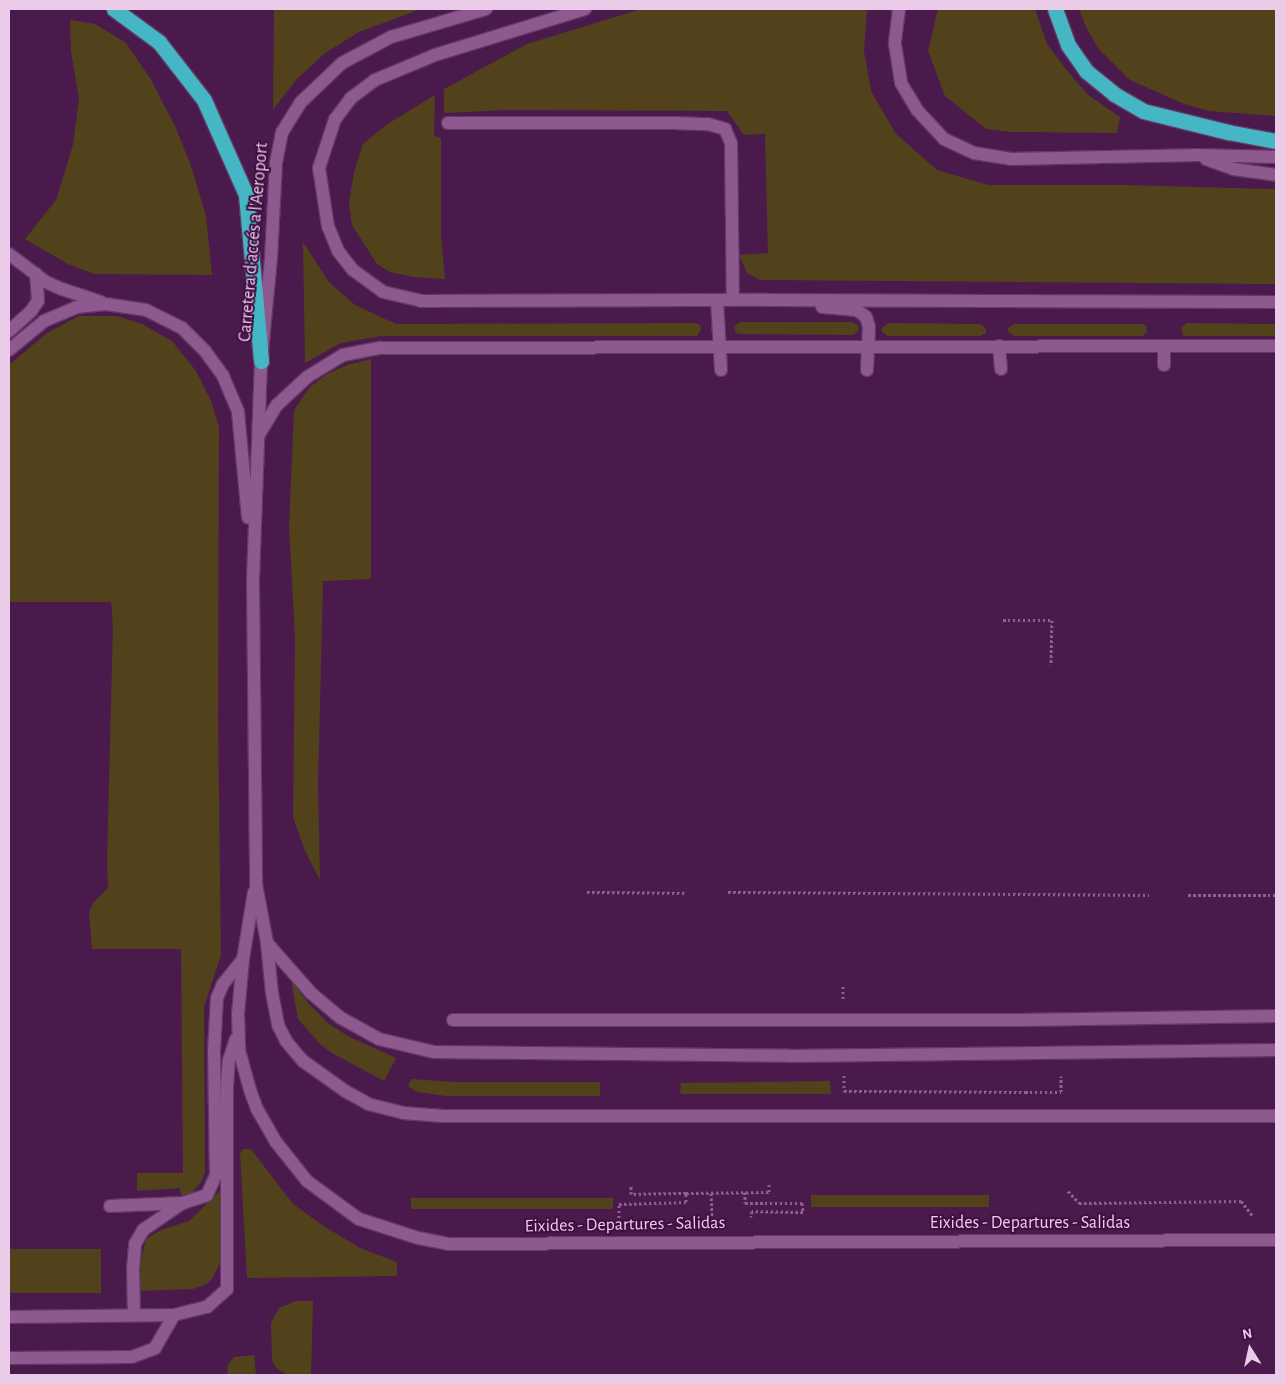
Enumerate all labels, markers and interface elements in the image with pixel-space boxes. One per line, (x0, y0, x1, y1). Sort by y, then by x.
street label: Carretera d'accés a l'Aeroport (235, 141, 273, 343)
street label: Eixides - Departures - Salidas (525, 1212, 725, 1238)
street label: Eixides - Departures - Salidas (930, 1212, 1130, 1234)
north arrow (1225, 1324, 1275, 1374)
text: N (1241, 1326, 1253, 1342)

